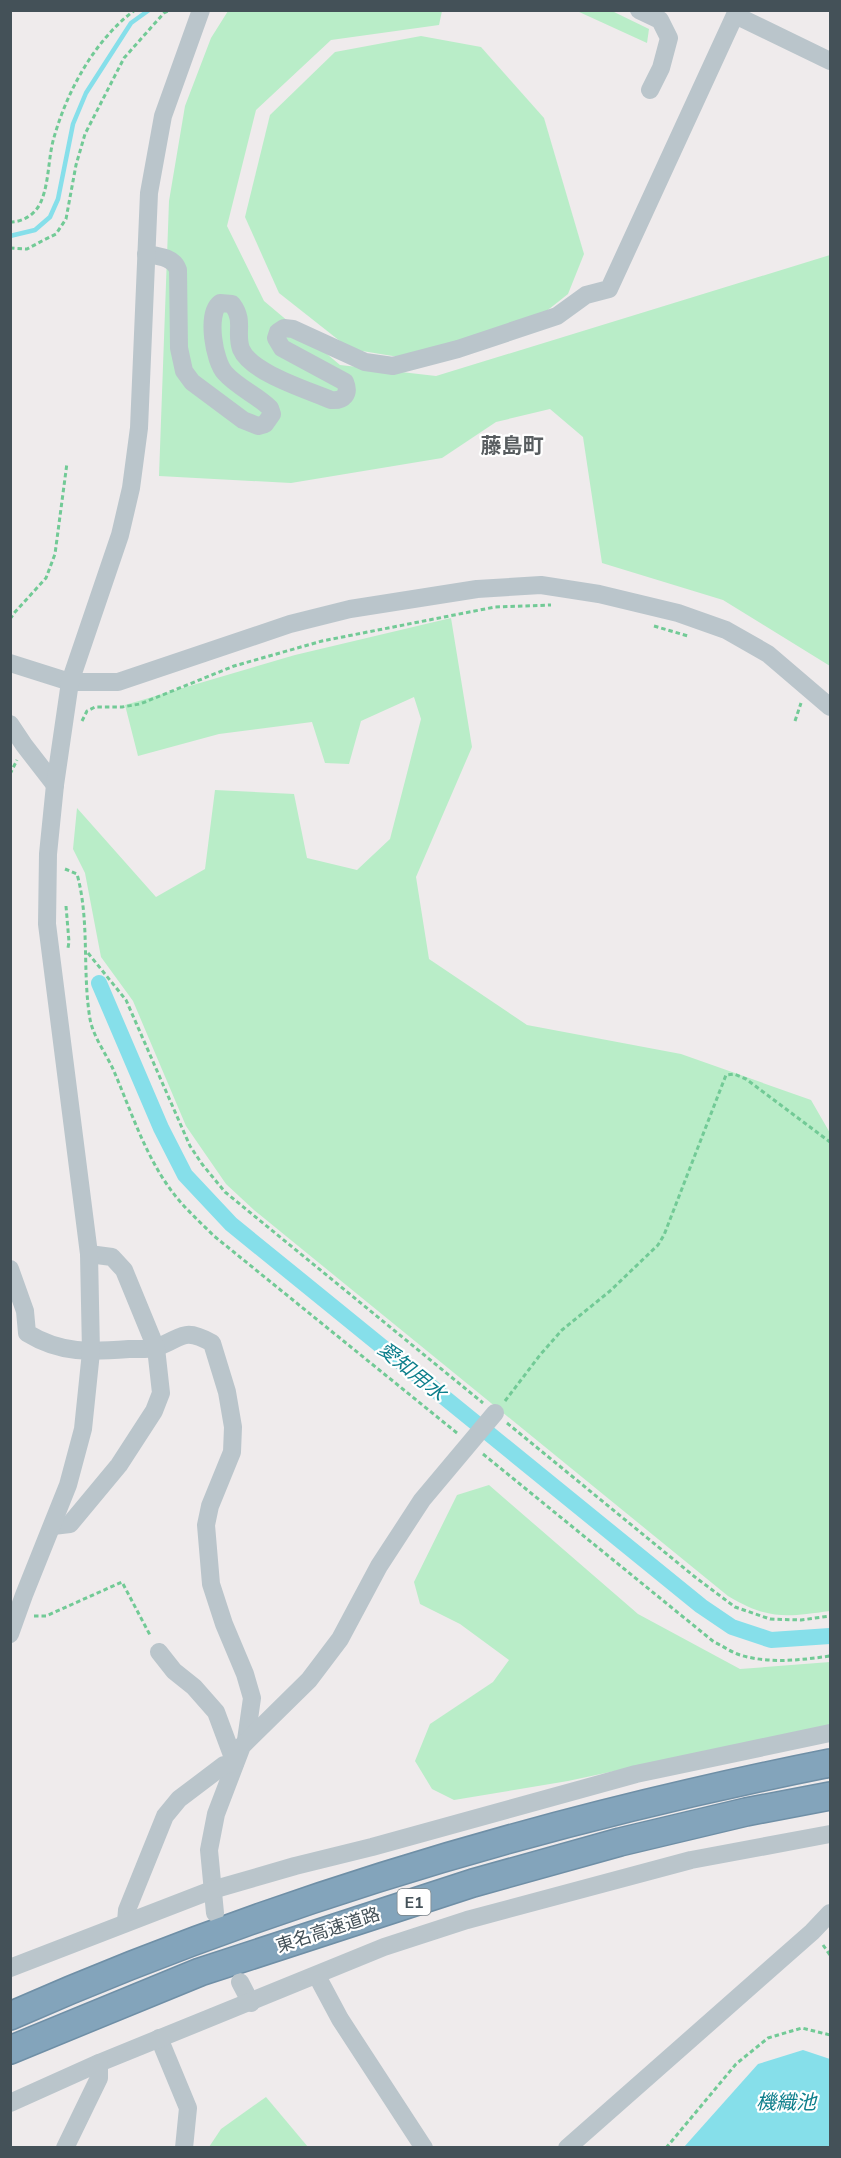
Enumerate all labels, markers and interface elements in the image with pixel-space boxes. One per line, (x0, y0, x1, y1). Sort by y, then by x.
district label: 藤島町 (481, 432, 544, 458)
water label: 愛知用水 (373, 1336, 453, 1407)
road number: E1 (398, 1889, 430, 1915)
street label: 東名高速道路 (273, 1902, 383, 1957)
water label: 機織池 (756, 2089, 818, 2114)

